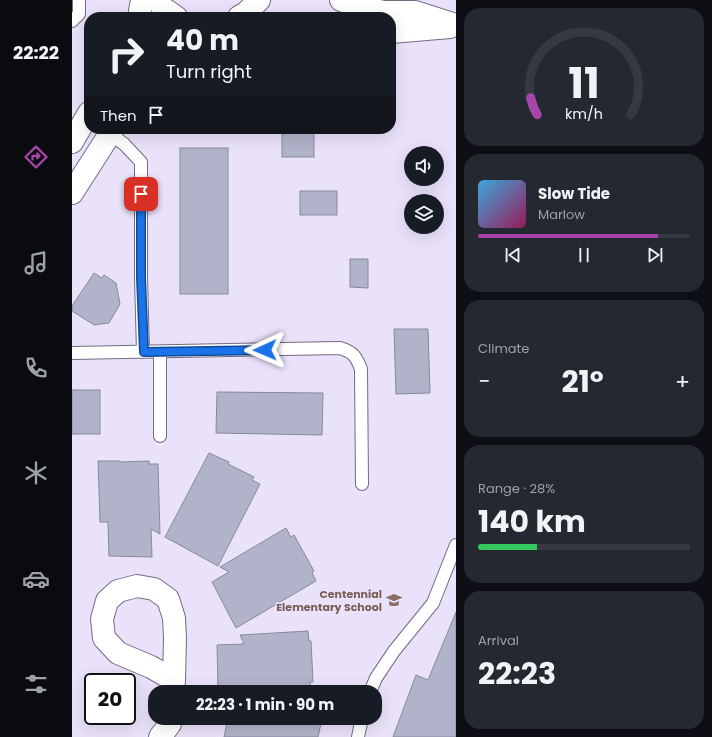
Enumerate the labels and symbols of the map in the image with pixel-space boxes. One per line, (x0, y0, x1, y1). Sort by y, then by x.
pin (124, 177, 158, 211)
position arrow (244, 329, 286, 371)
place label: Centennial Elementary School (276, 586, 382, 615)
school or university icon: Centennial Elementary School (385, 591, 403, 609)
speed limit sign: 20 (84, 673, 136, 725)

